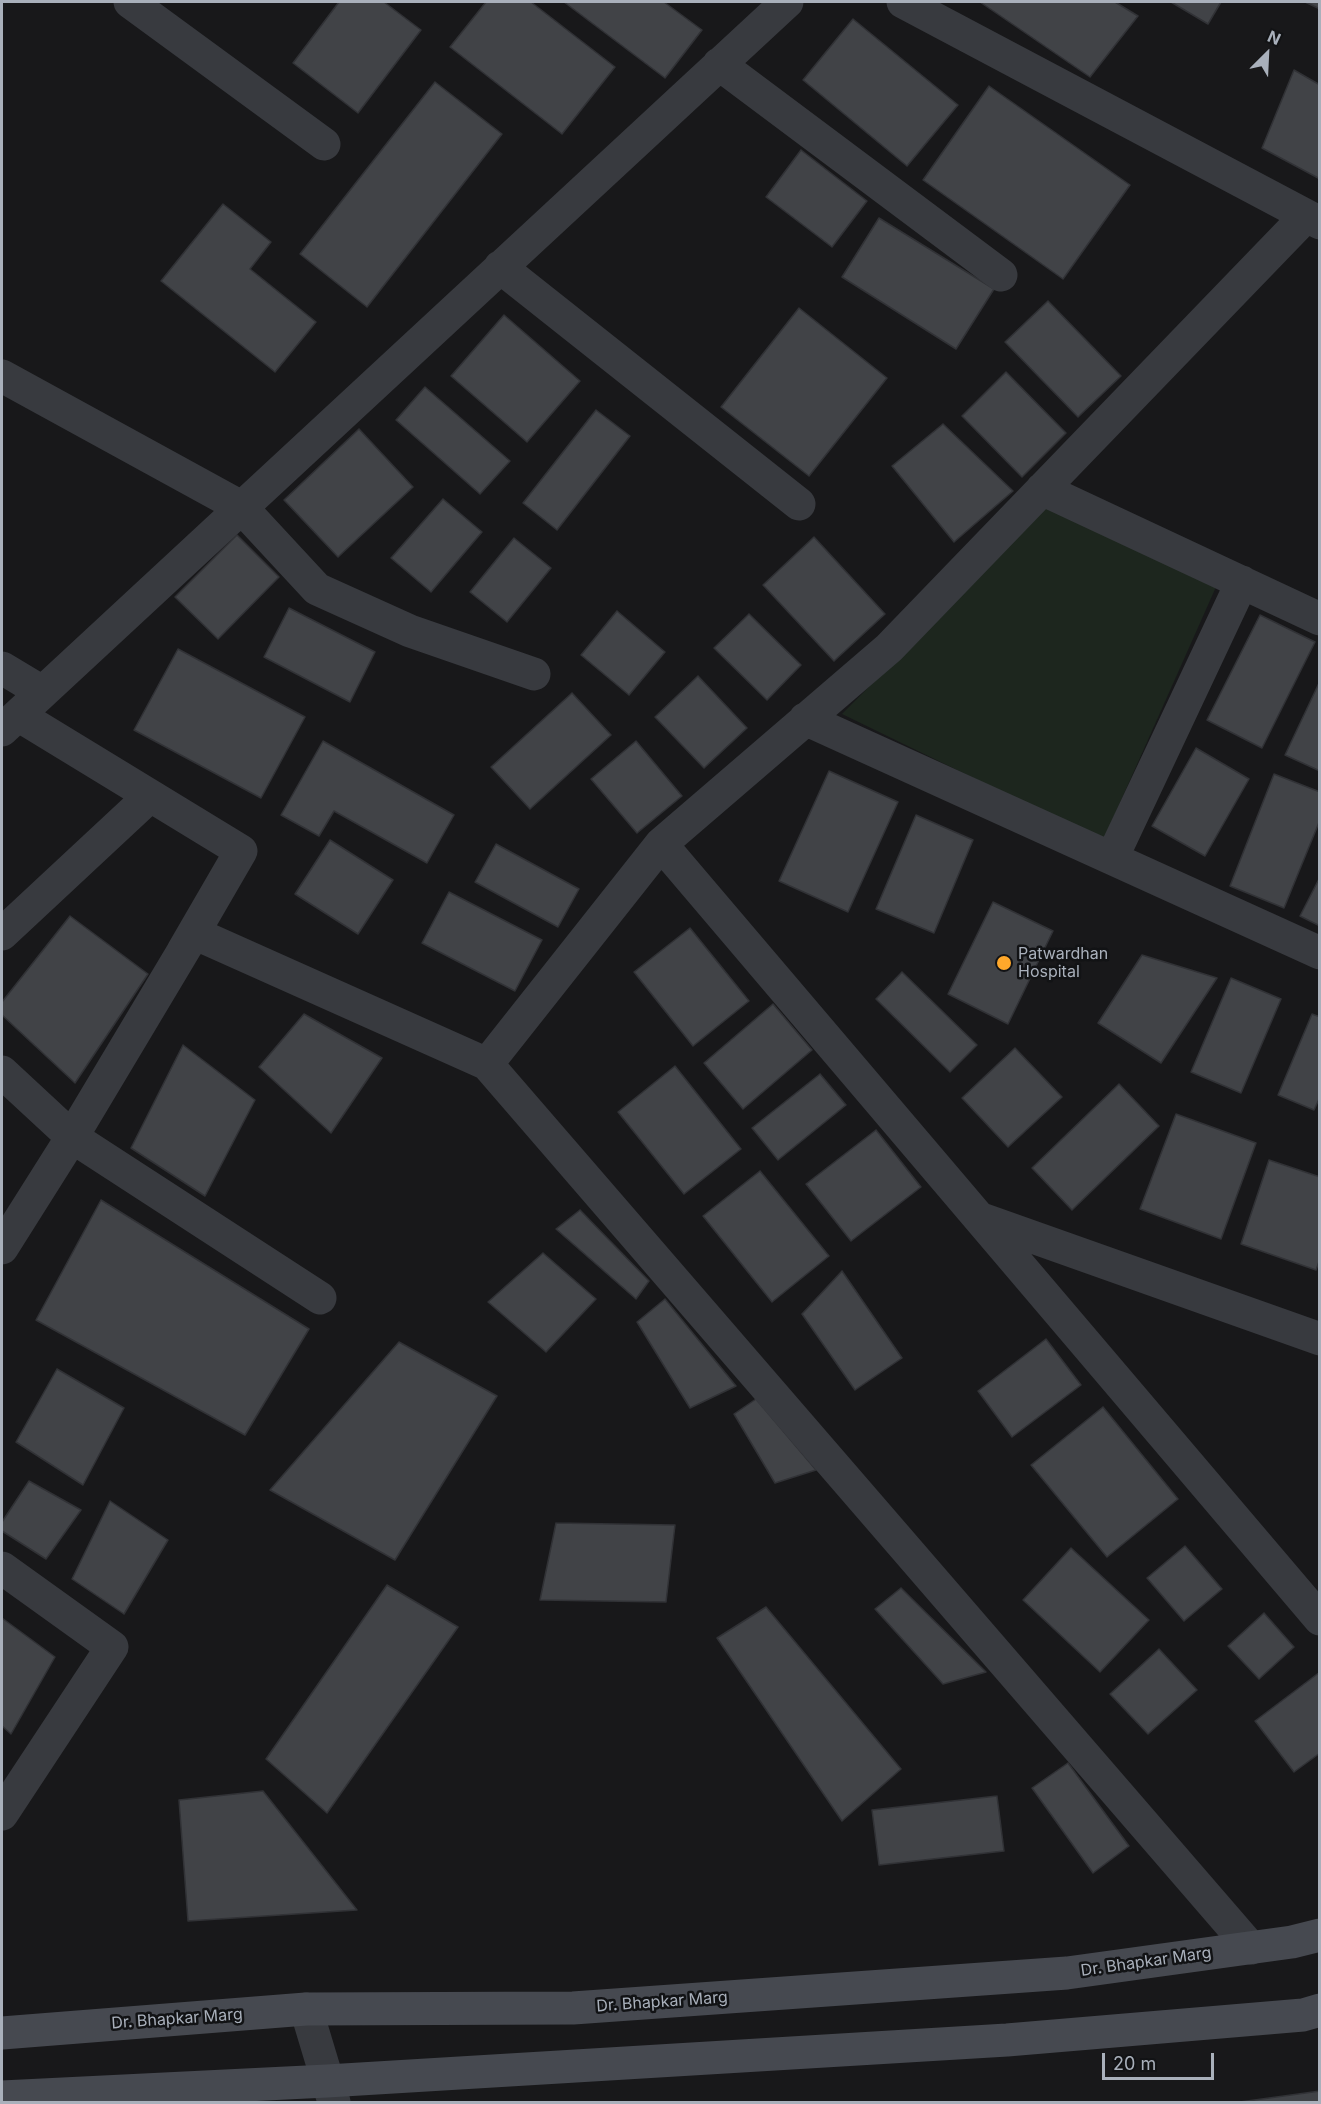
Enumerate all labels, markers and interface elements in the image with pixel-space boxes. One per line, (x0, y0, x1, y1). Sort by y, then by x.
north arrow (1237, 24, 1297, 84)
text: N (1265, 26, 1284, 49)
place label: Patwardhan Hospital (1018, 944, 1108, 982)
marker: Patwardhan Hospital (995, 954, 1013, 972)
street label: Dr. Bhapkar Marg (1079, 1943, 1213, 1981)
street label: Dr. Bhapkar Marg (596, 1988, 728, 2016)
street label: Dr. Bhapkar Marg (111, 2005, 243, 2033)
scale bar (1105, 2041, 1218, 2079)
text: 20 m (1113, 2053, 1156, 2074)

